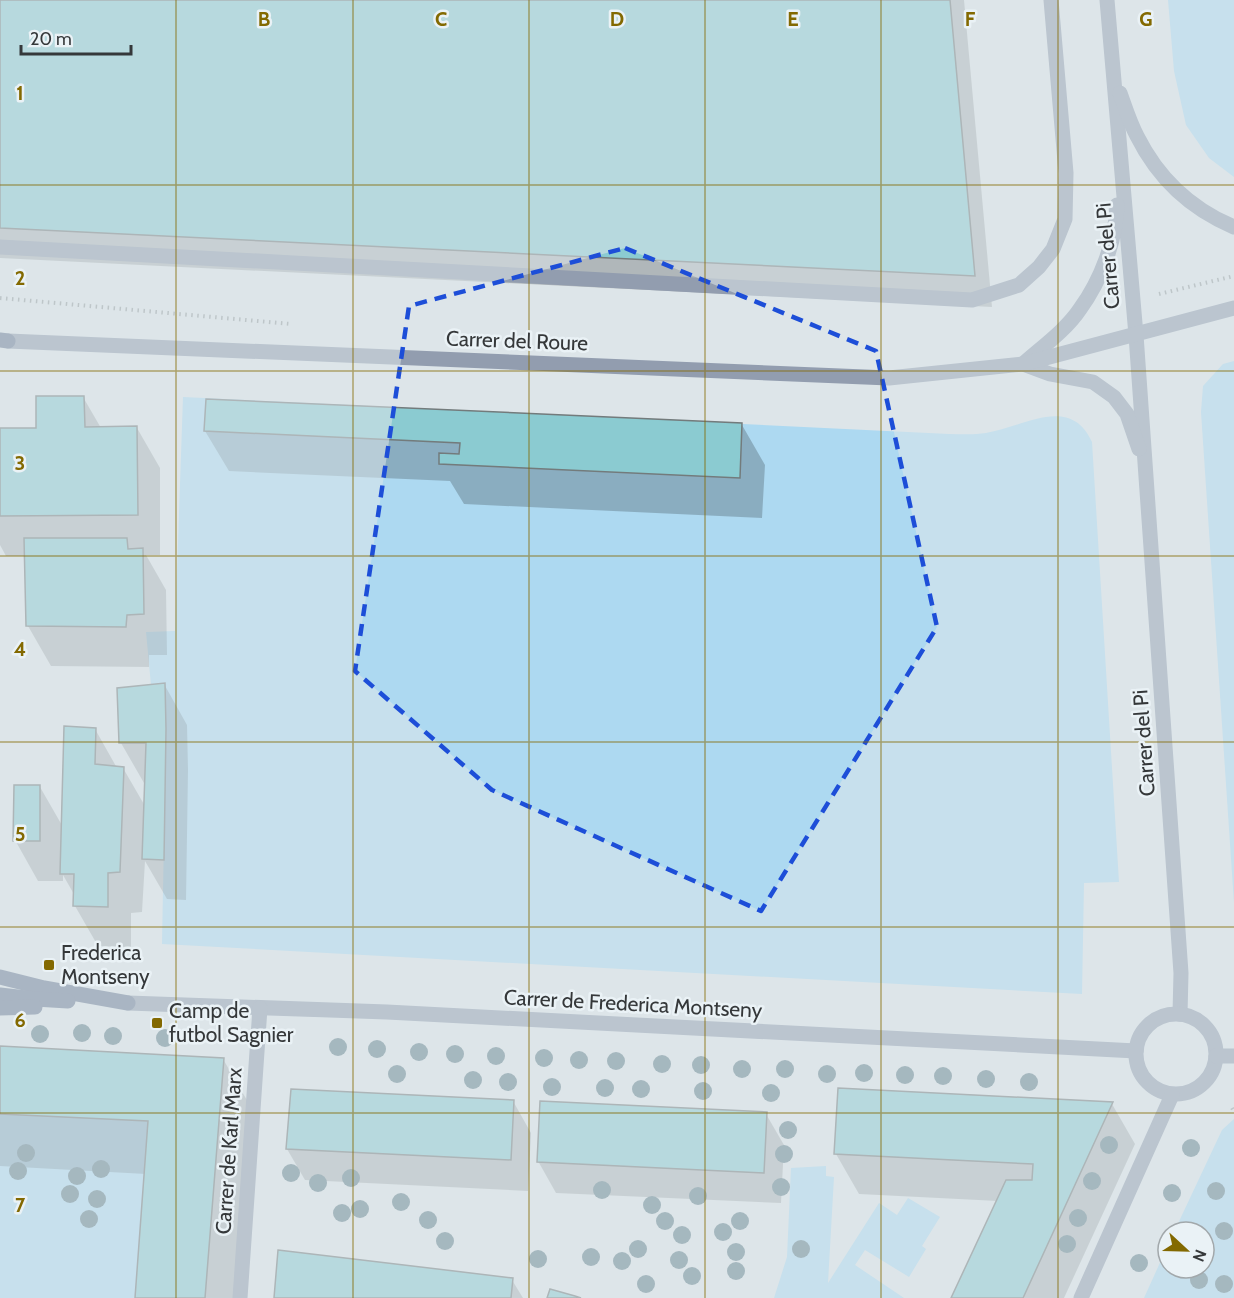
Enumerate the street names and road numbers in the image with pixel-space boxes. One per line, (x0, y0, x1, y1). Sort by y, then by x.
street label: Carrer del Pi (1090, 202, 1125, 310)
street label: Carrer del Roure (446, 326, 589, 355)
street label: Carrer del Pi (1127, 689, 1160, 797)
street label: Carrer de Frederica Montseny (503, 984, 763, 1023)
street label: Carrer de Karl Marx (210, 1067, 247, 1235)

